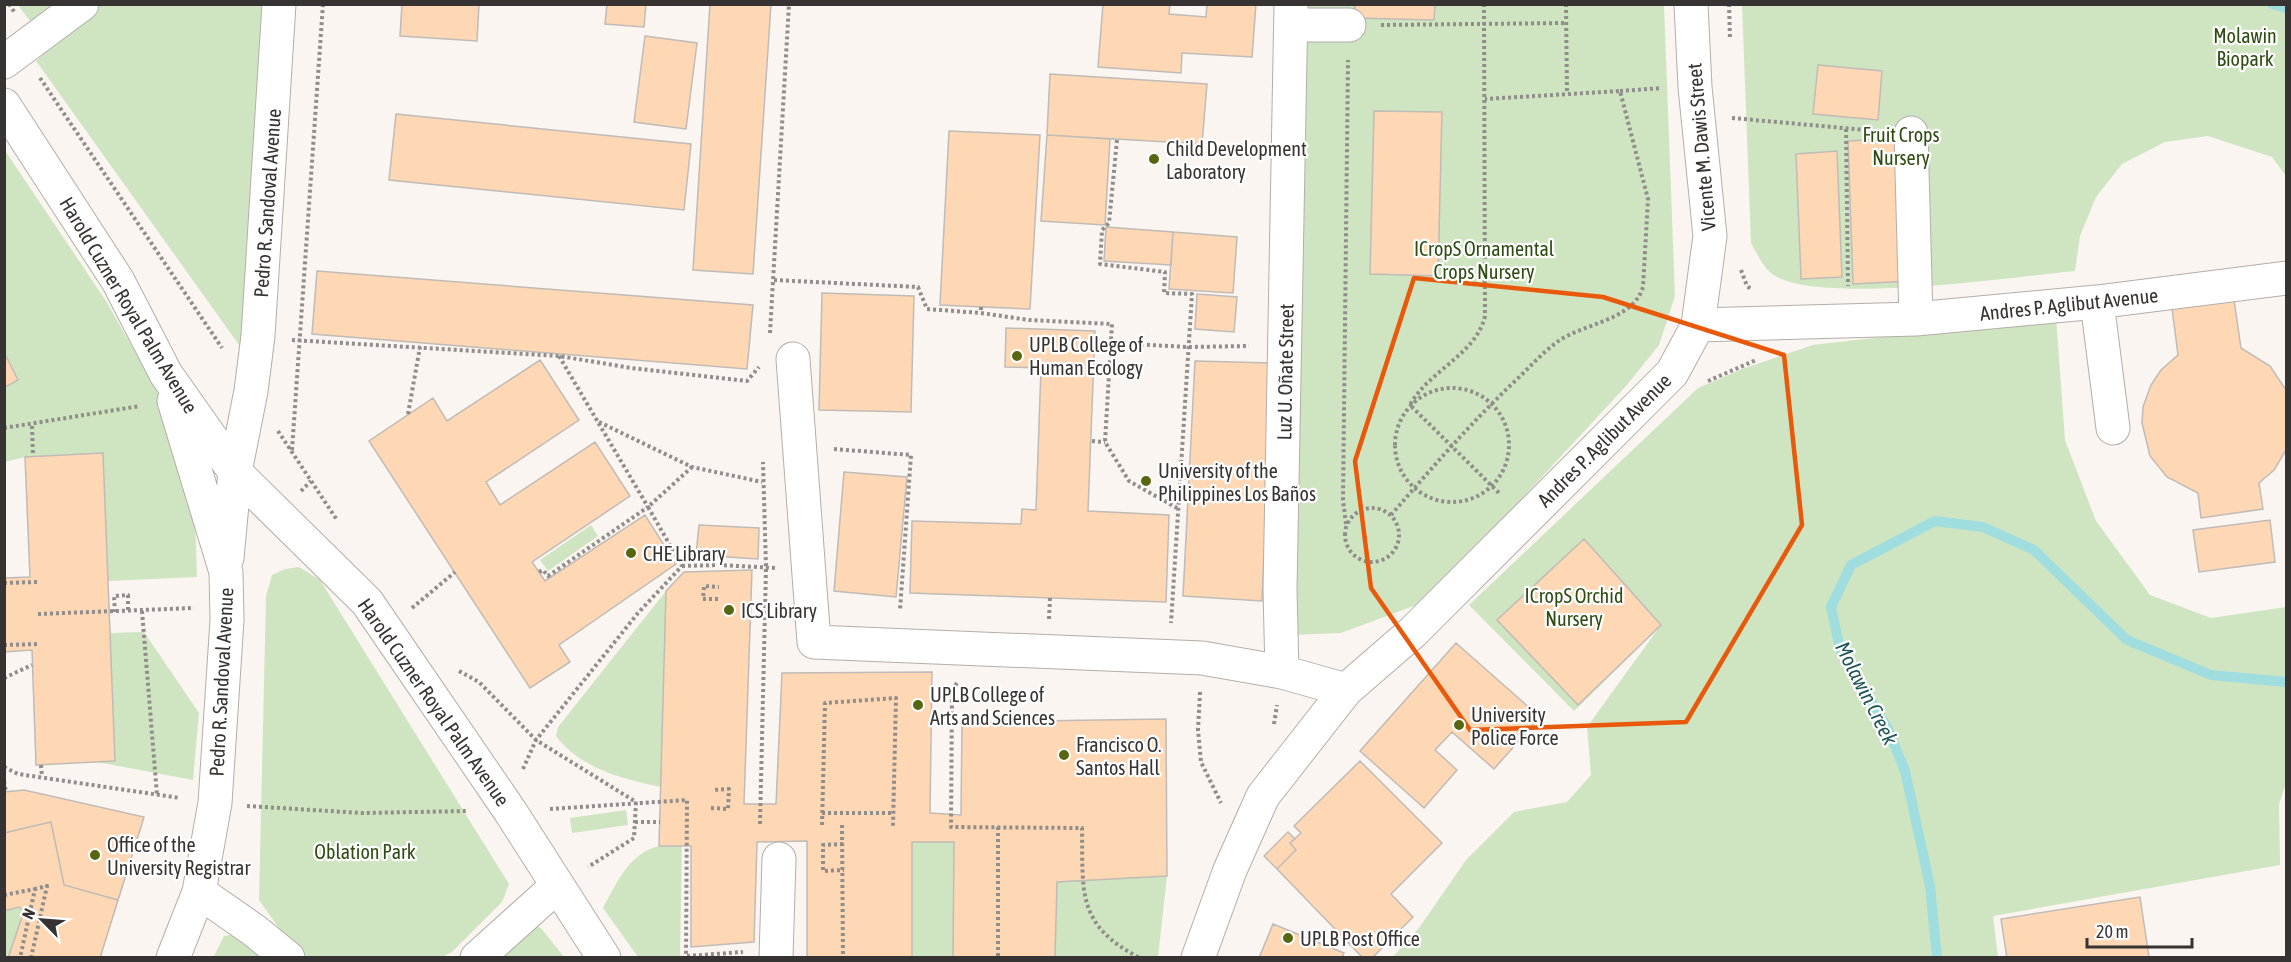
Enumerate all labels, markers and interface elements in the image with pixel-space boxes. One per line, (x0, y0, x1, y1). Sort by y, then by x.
park label: Molawin Biopark (2213, 24, 2277, 70)
street label: Vicente M. Dawis Street (1682, 62, 1720, 232)
street label: Pedro R. Sandoval Avenue (249, 108, 285, 298)
park label: Fruit Crops Nursery (1862, 123, 1940, 169)
place label: Child Development Laboratory (1166, 137, 1307, 183)
marker: Child Development Laboratory (1147, 152, 1161, 166)
street label: Harold Cuzner Royal Palm Avenue (55, 193, 203, 417)
park label: ICropS Ornamental Crops Nursery (1414, 237, 1555, 283)
street label: Andres P. Aglibut Avenue (1979, 283, 2159, 325)
street label: Luz U. Oñate Street (1272, 303, 1298, 441)
place label: UPLB College of Human Ecology (1029, 333, 1144, 379)
marker: UPLB College of Human Ecology (1010, 349, 1024, 363)
street label: Andres P. Aglibut Avenue (1533, 369, 1675, 511)
place label: University of the Philippines Los Baños (1158, 459, 1316, 505)
marker: University of the Philippines Los Baños (1139, 474, 1153, 488)
place label: CHE Library (643, 542, 726, 565)
marker: CHE Library (624, 546, 638, 560)
park label: ICropS Orchid Nursery (1525, 584, 1623, 630)
street label: Pedro R. Sandoval Avenue (205, 587, 237, 777)
street label: Harold Cuzner Royal Palm Avenue (353, 594, 515, 810)
place label: ICS Library (741, 599, 817, 622)
marker: ICS Library (722, 603, 736, 617)
water label: Molawin Creek (1831, 638, 1904, 749)
place label: UPLB College of Arts and Sciences (930, 683, 1055, 729)
marker: UPLB College of Arts and Sciences (911, 698, 925, 712)
place label: University Police Force (1471, 703, 1559, 749)
marker: University Police Force (1452, 718, 1466, 732)
place label: Francisco O. Santos Hall (1076, 733, 1162, 779)
marker: Francisco O. Santos Hall (1057, 748, 1071, 762)
place label: Office of the University Registrar (107, 833, 251, 879)
park label: Oblation Park (314, 840, 416, 863)
marker: Office of the University Registrar (88, 848, 102, 862)
north arrow (12, 890, 72, 950)
text: N (18, 906, 39, 922)
scale bar (2087, 911, 2192, 949)
text: 20 m (2096, 921, 2128, 942)
place label: UPLB Post Office (1300, 927, 1420, 950)
marker: UPLB Post Office (1281, 931, 1295, 945)

